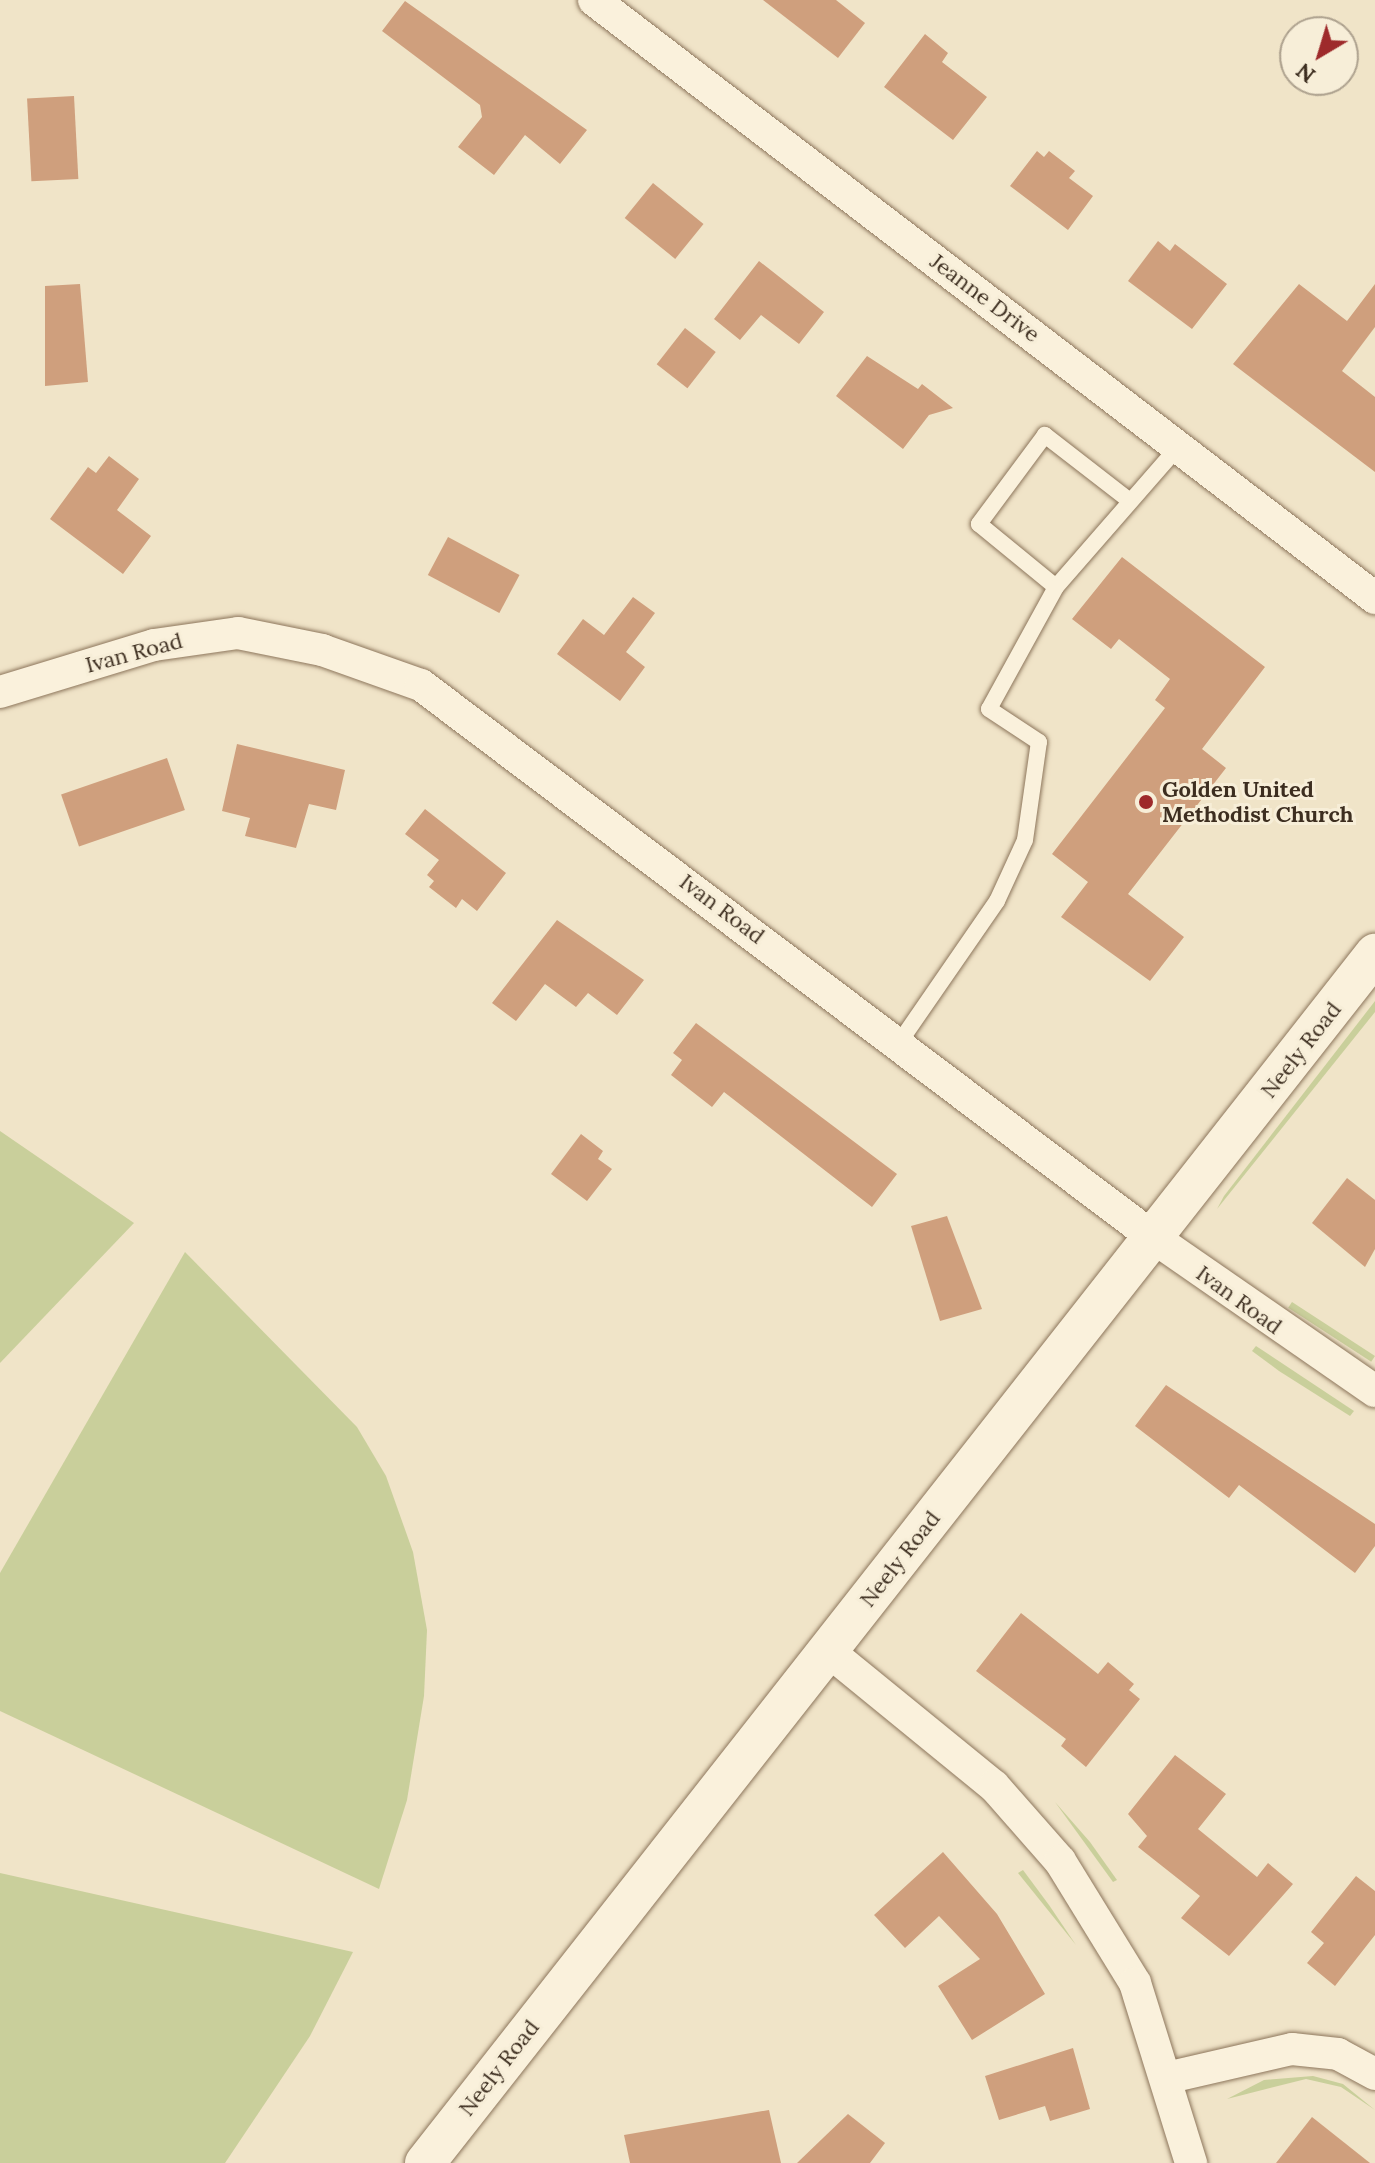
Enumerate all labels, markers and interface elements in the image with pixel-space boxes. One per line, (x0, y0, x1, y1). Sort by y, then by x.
north arrow (1279, 16, 1359, 96)
text: N (1290, 57, 1321, 90)
street label: Jeanne Drive (925, 248, 1045, 348)
street label: Ivan Road (83, 627, 185, 679)
place label: Golden United Methodist Church (1162, 776, 1353, 828)
marker: Golden United Methodist Church (1137, 793, 1155, 811)
street label: Ivan Road (674, 869, 770, 949)
street label: Neely Road (1255, 997, 1347, 1103)
street label: Ivan Road (1191, 1260, 1287, 1340)
street label: Neely Road (854, 1506, 946, 1612)
street label: Neely Road (453, 2015, 545, 2121)

